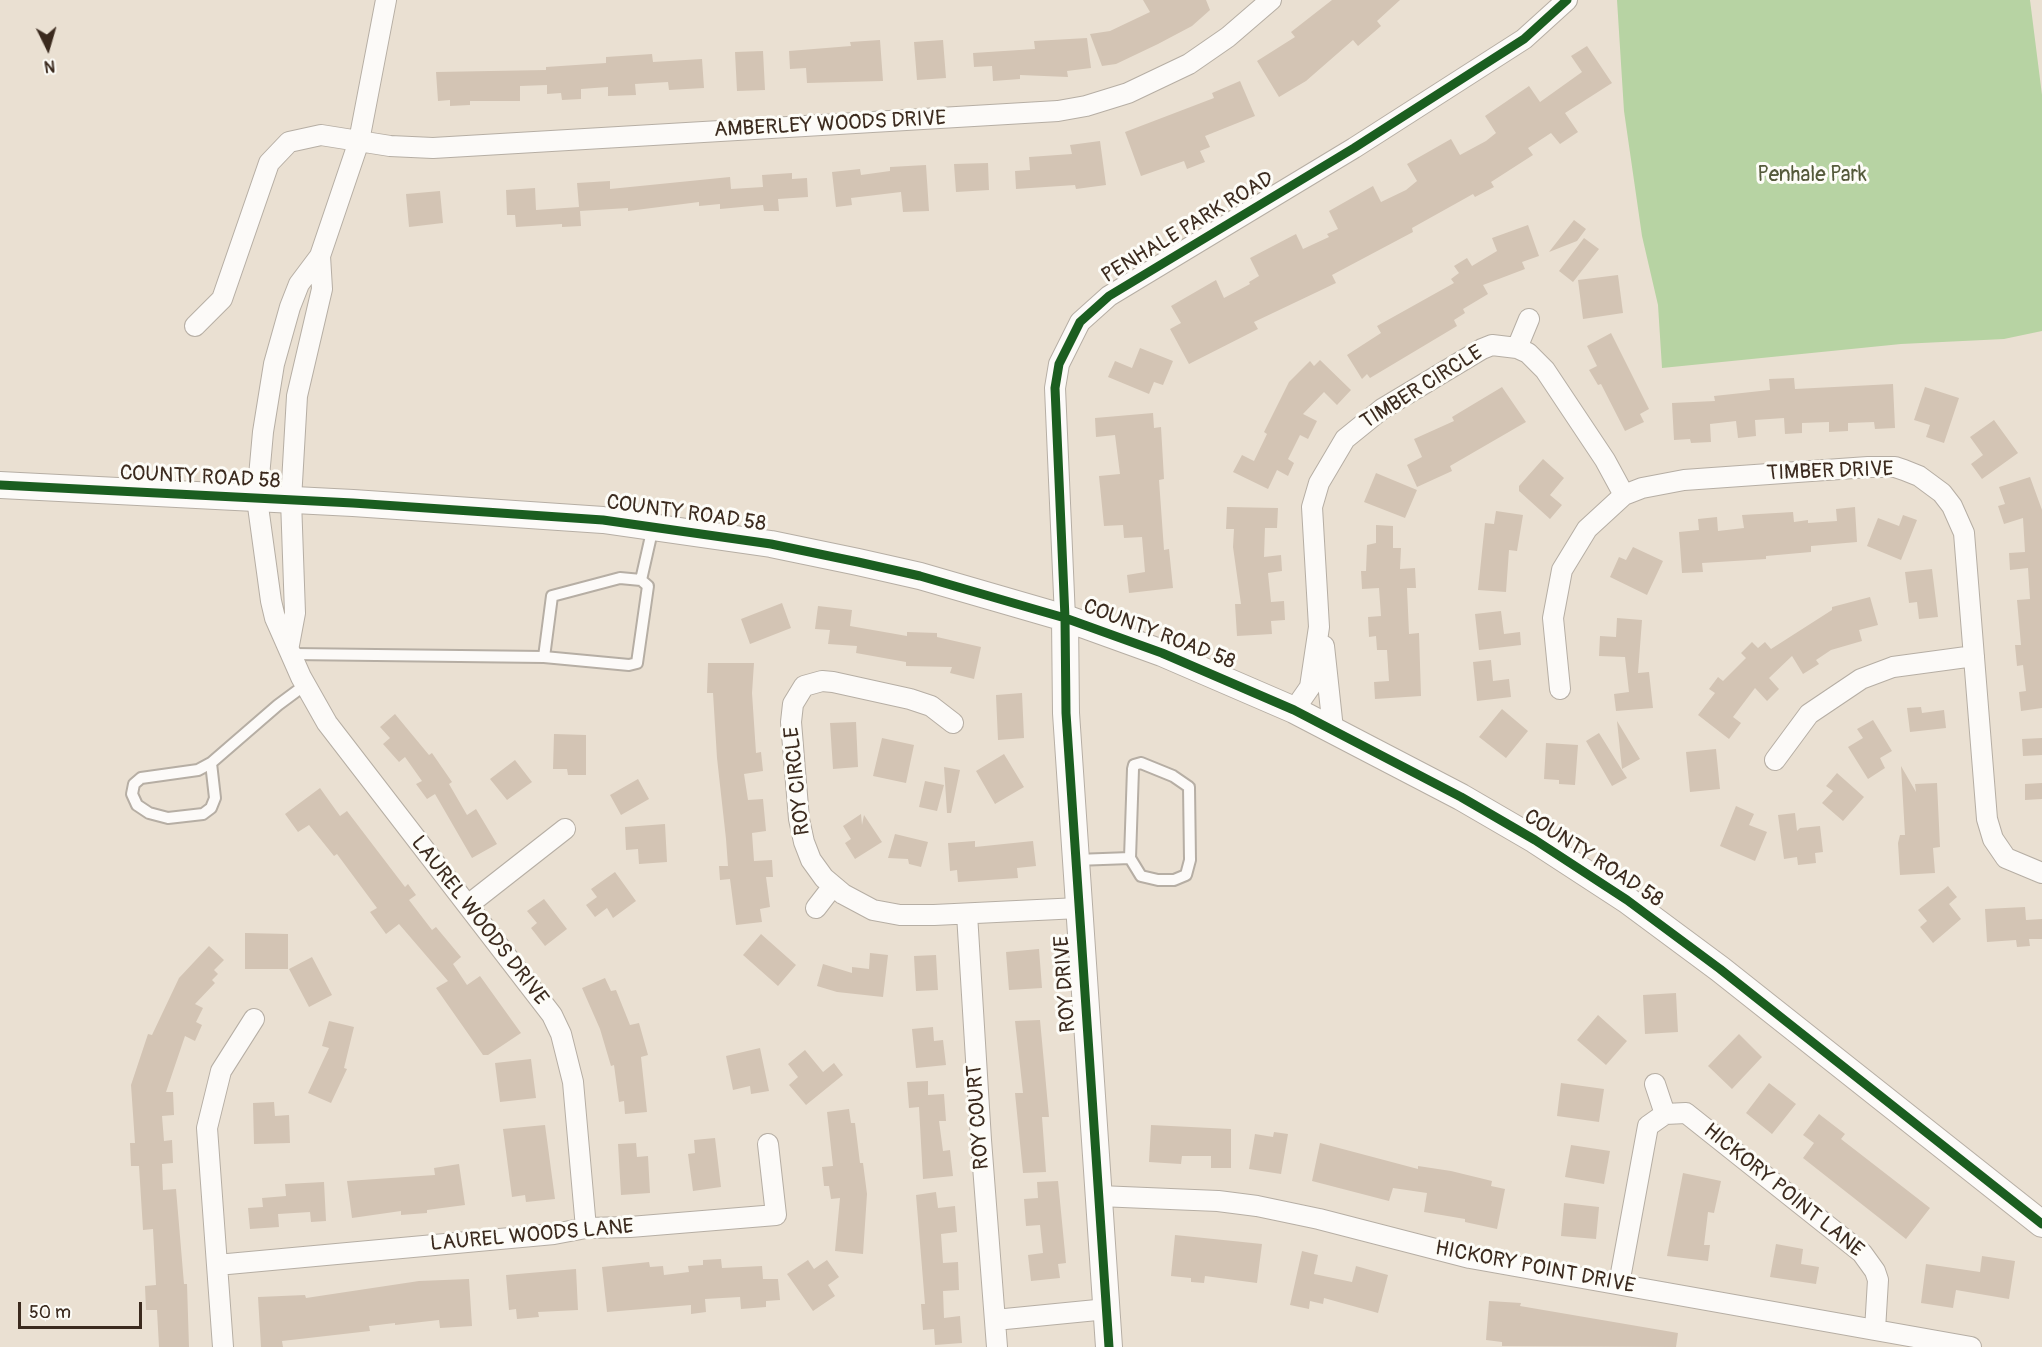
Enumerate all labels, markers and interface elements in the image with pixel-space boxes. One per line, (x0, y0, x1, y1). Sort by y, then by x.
north arrow (18, 18, 78, 78)
text: N (43, 55, 56, 76)
street label: AMBERLEY WOODS DRIVE (713, 106, 947, 144)
park label: Penhale Park (1757, 163, 1867, 189)
street label: PENHALE PARK ROAD (1098, 167, 1278, 289)
street label: TIMBER CIRCLE (1356, 340, 1488, 436)
street label: TIMBER DRIVE (1766, 457, 1894, 487)
street label: COUNTY ROAD 58 (119, 461, 281, 495)
street label: COUNTY ROAD 58 (605, 490, 767, 538)
street label: COUNTY ROAD 58 (1079, 594, 1239, 676)
street label: ROY CIRCLE (780, 725, 816, 837)
street label: COUNTY ROAD 58 (1519, 805, 1667, 913)
street label: LAUREL WOODS DRIVE (405, 831, 553, 1011)
street label: ROY DRIVE (1050, 935, 1082, 1033)
street label: ROY COURT (963, 1064, 995, 1170)
street label: HICKORY POINT LANE (1698, 1119, 1868, 1263)
street label: LAUREL WOODS LANE (429, 1215, 635, 1257)
street label: HICKORY POINT DRIVE (1433, 1236, 1637, 1300)
scale bar (21, 1290, 146, 1328)
text: 50 m (29, 1301, 71, 1324)

